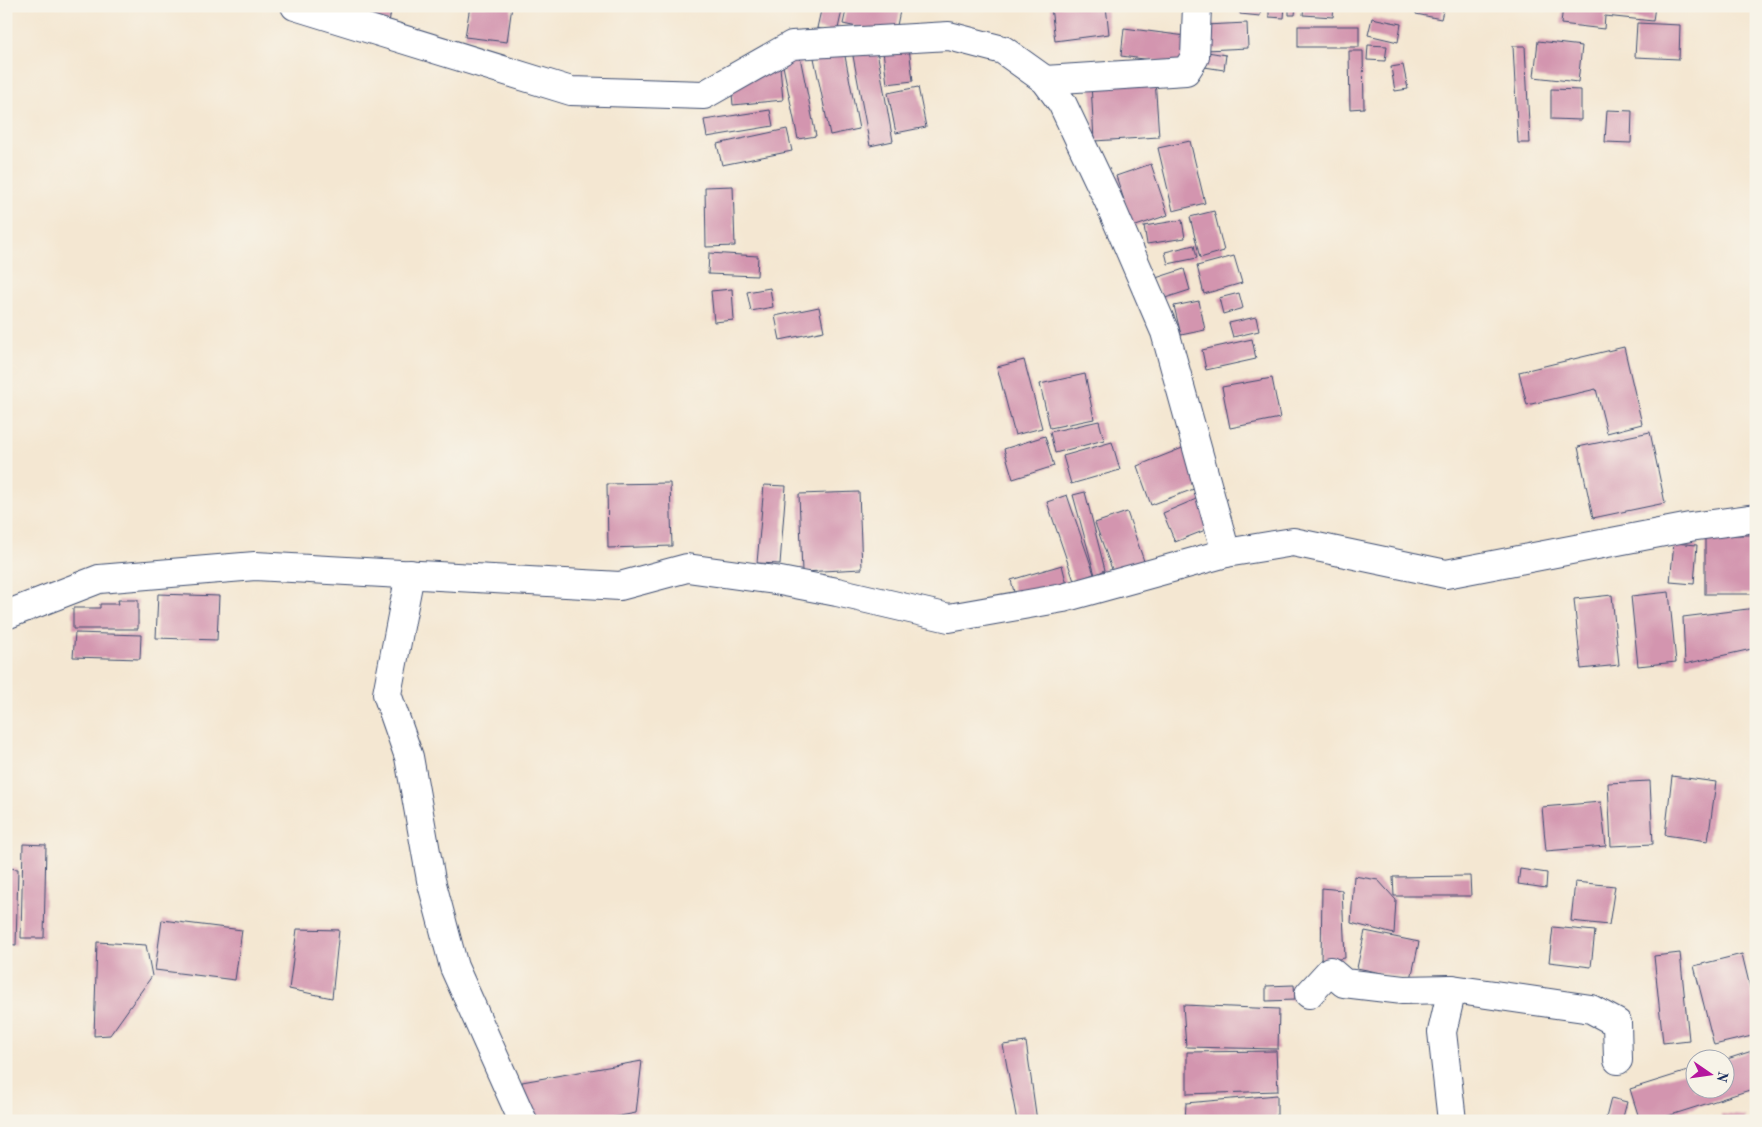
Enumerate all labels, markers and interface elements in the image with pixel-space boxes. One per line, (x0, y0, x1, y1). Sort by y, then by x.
north arrow (1684, 1050, 1734, 1100)
text: N (1714, 1070, 1730, 1084)

